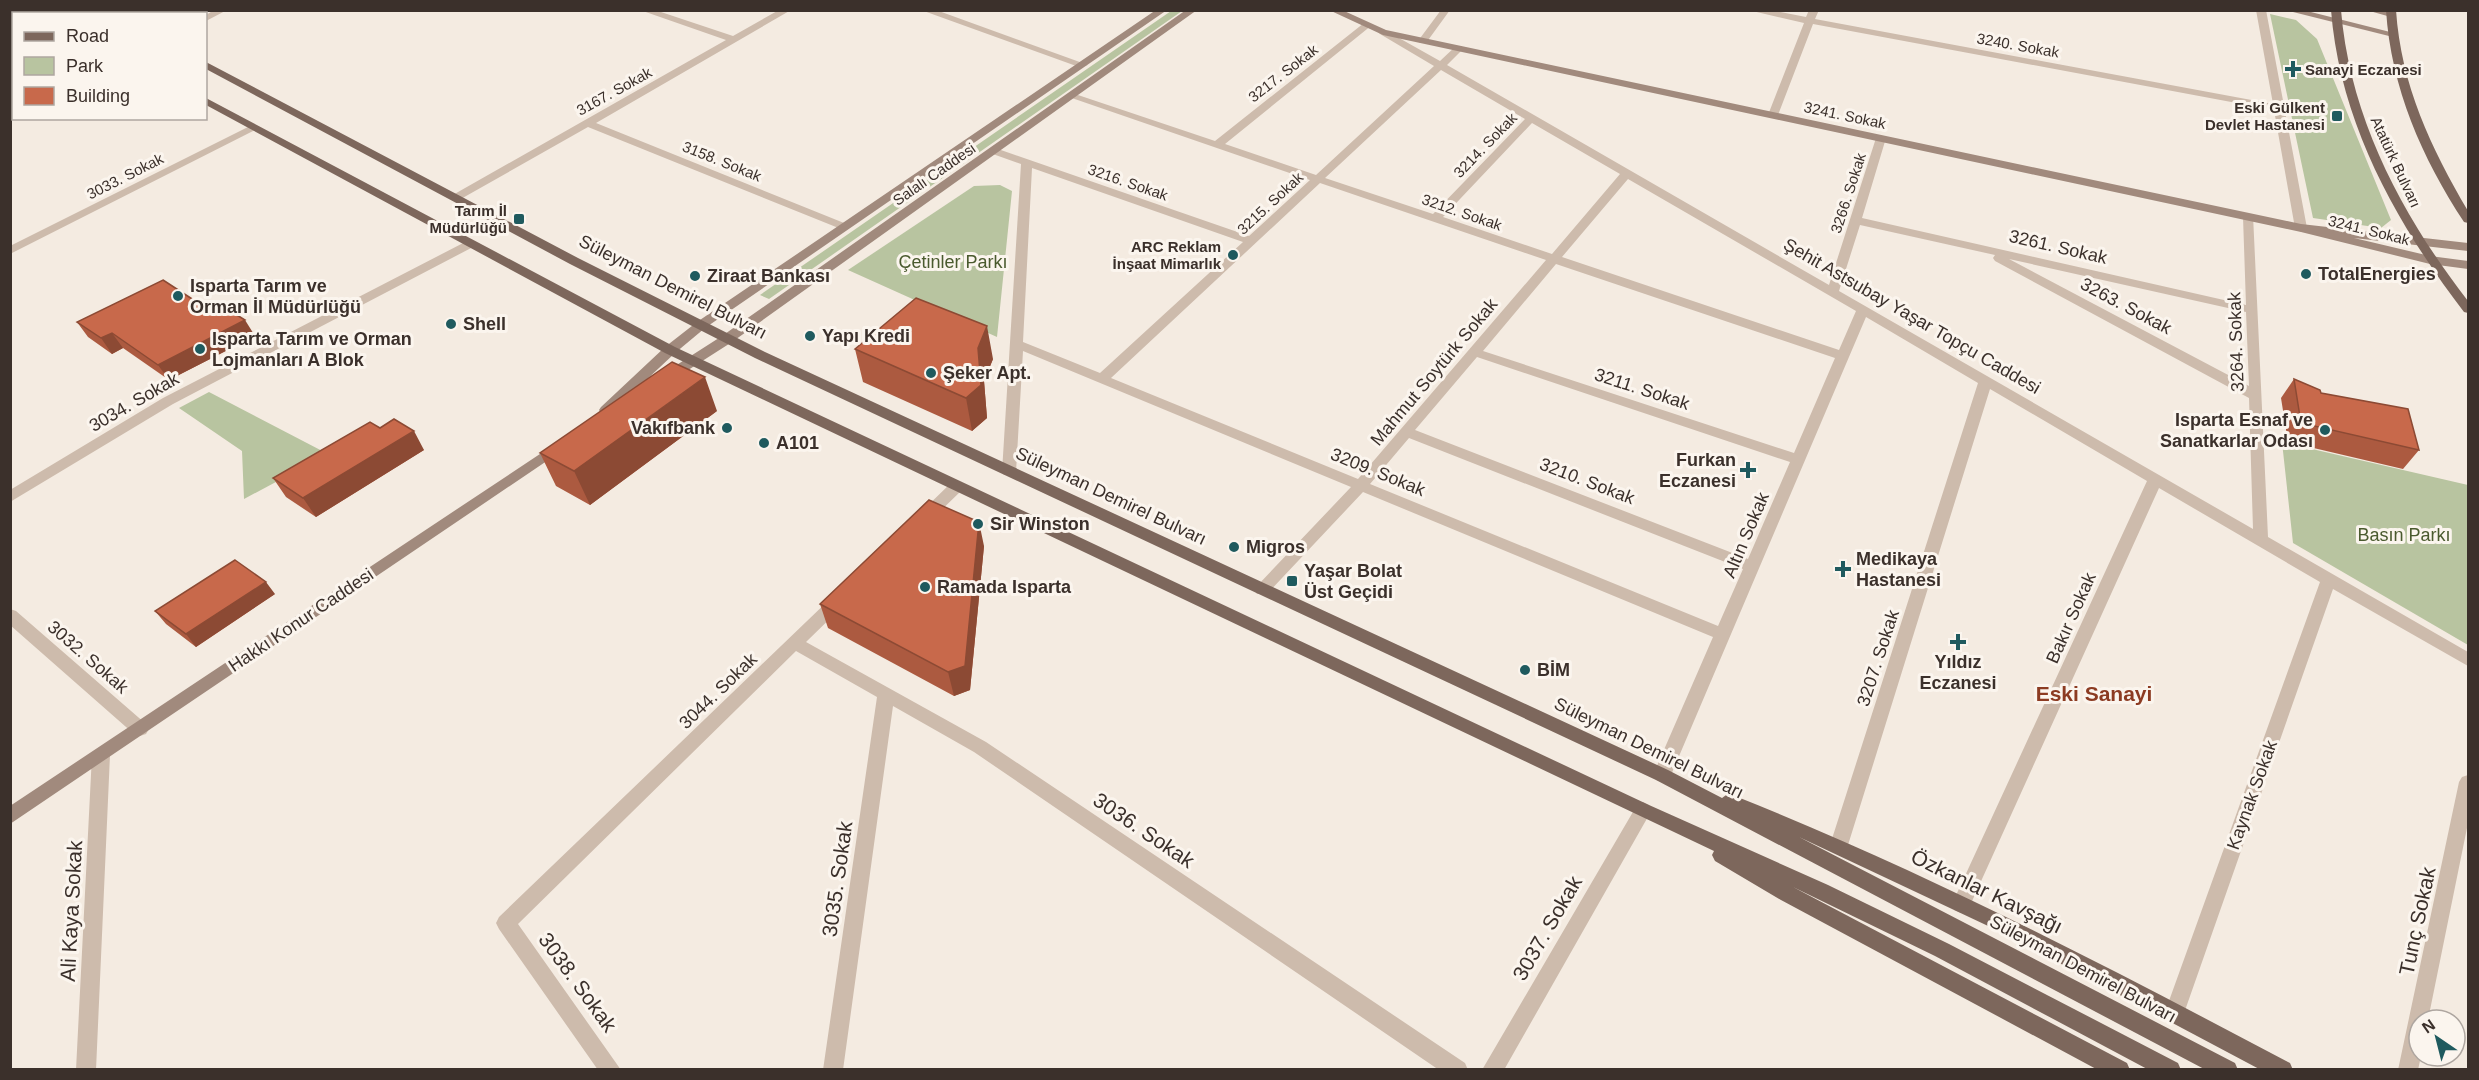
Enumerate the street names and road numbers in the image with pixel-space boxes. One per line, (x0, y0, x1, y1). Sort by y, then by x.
street label: 3240. Sokak (1975, 29, 2061, 61)
street label: 3217. Sokak (1245, 40, 1321, 105)
street label: 3167. Sokak (573, 63, 655, 119)
street label: 3241. Sokak (1802, 98, 1888, 132)
street label: 3214. Sokak (1450, 109, 1520, 181)
street label: Atatürk Bulvarı (2368, 114, 2424, 210)
street label: 3158. Sokak (680, 137, 764, 185)
street label: Salalı Caddesi (890, 139, 978, 209)
street label: 3033. Sokak (84, 149, 166, 203)
street label: 3266. Sokak (1827, 150, 1869, 235)
street label: 3216. Sokak (1086, 160, 1171, 204)
street label: 3215. Sokak (1234, 168, 1307, 238)
street label: 3212. Sokak (1420, 190, 1505, 234)
street label: 3241. Sokak (2326, 212, 2412, 248)
street label: 3261. Sokak (2007, 226, 2110, 268)
street label: Süleyman Demirel Bulvarı (576, 231, 770, 343)
street label: Şehit Astsubay Yaşar Topçu Caddesi (1780, 234, 2044, 398)
street label: 3263. Sokak (2077, 274, 2176, 339)
street label: 3264. Sokak (2224, 291, 2248, 392)
street label: Mahmut Soytürk Sokak (1367, 294, 1502, 450)
street label: 3211. Sokak (1592, 364, 1693, 414)
street label: 3034. Sokak (86, 368, 183, 436)
street label: Süleyman Demirel Bulvarı (1012, 443, 1210, 549)
street label: 3209. Sokak (1328, 444, 1429, 500)
street label: 3210. Sokak (1537, 454, 1638, 509)
street label: Altın Sokak (1719, 488, 1773, 581)
street label: Hakkı Konur Caddesi (225, 564, 377, 676)
street label: Bakır Sokak (2042, 569, 2100, 666)
street label: 3207. Sokak (1853, 606, 1903, 709)
street label: 3032. Sokak (44, 617, 133, 698)
street label: 3044. Sokak (675, 648, 762, 733)
street label: Süleyman Demirel Bulvarı (1551, 693, 1747, 803)
street label: Kaynak Sokak (2223, 737, 2281, 852)
street label: 3036. Sokak (1089, 788, 1199, 872)
street label: 3035. Sokak (817, 819, 857, 938)
street label: Ali Kaya Sokak (56, 839, 86, 982)
street label: Özkanlar Kavşağı (1907, 844, 2067, 938)
street label: Tunç Sokak (2394, 864, 2440, 977)
street label: 3037. Sokak (1508, 871, 1586, 984)
street label: Süleyman Demirel Bulvarı (1986, 911, 2180, 1027)
street label: 3038. Sokak (534, 928, 622, 1036)

